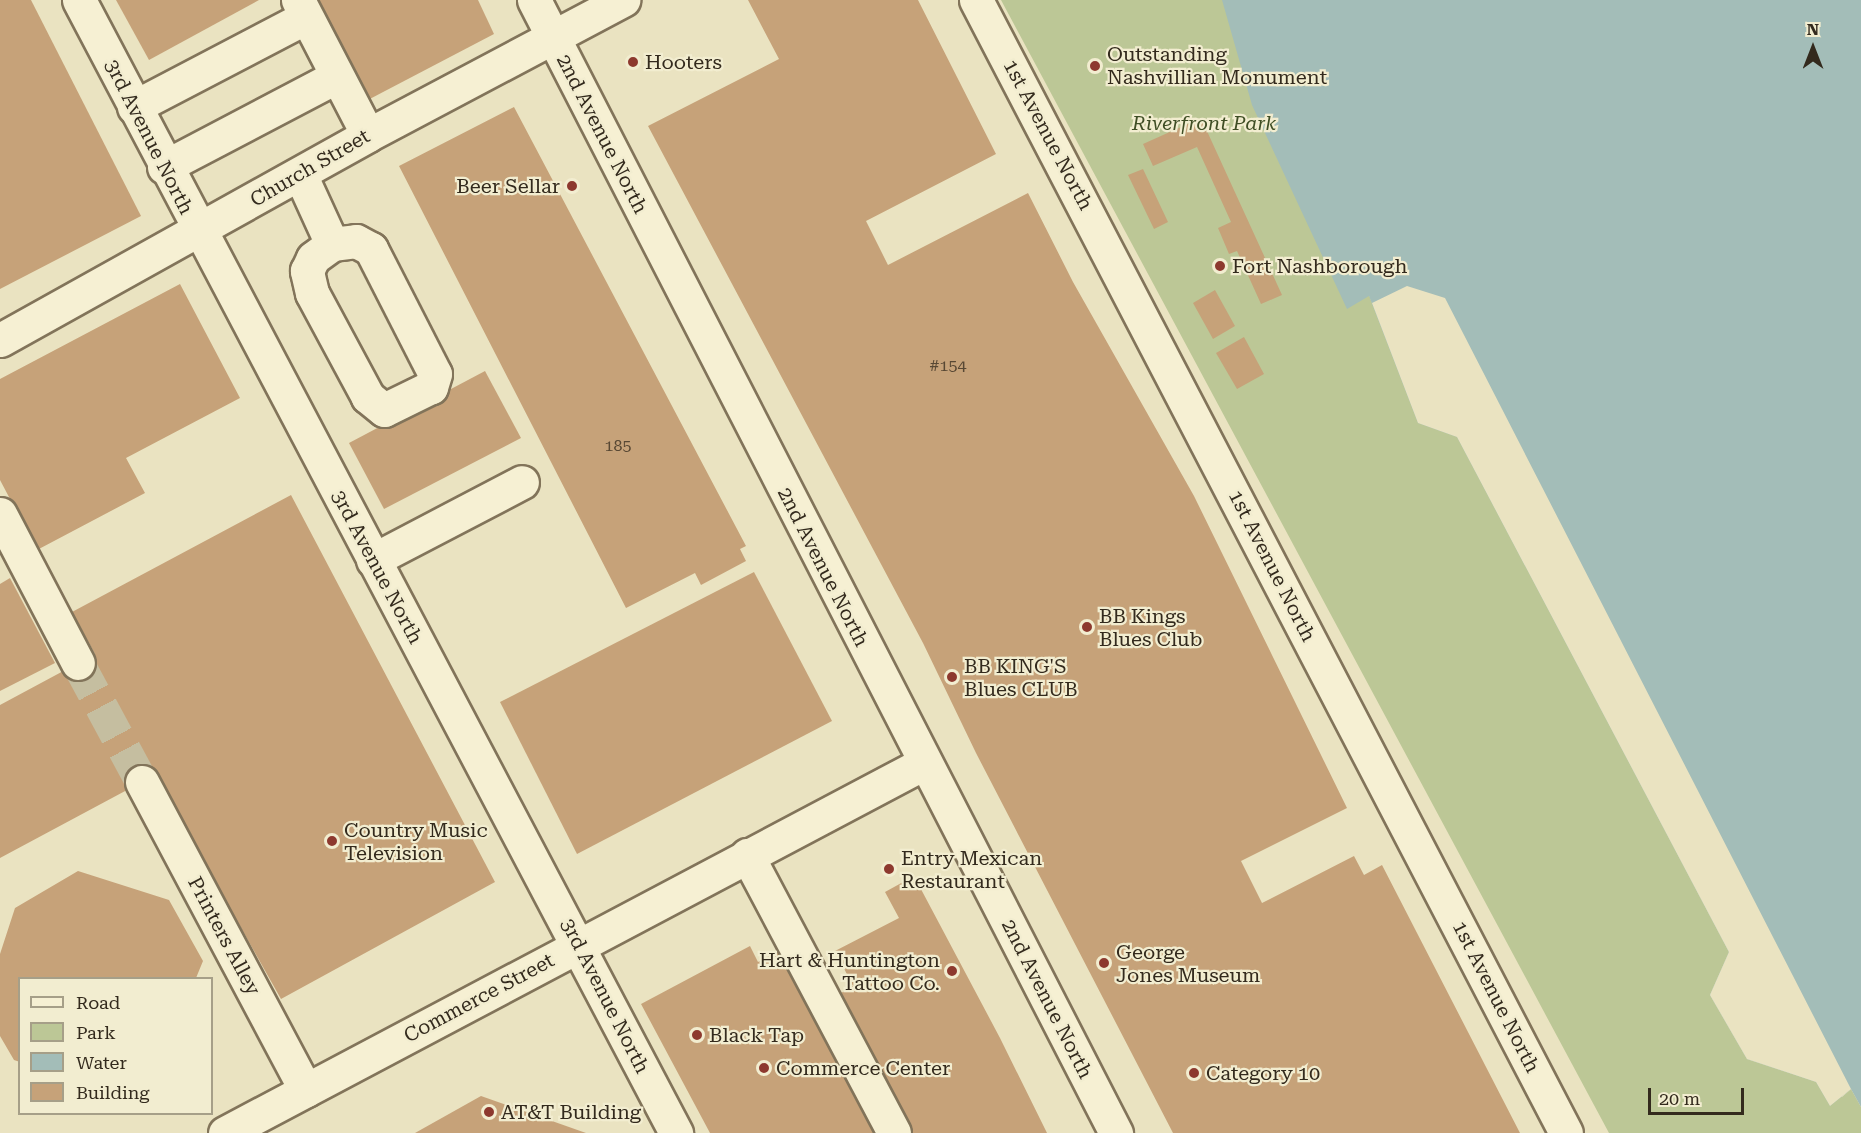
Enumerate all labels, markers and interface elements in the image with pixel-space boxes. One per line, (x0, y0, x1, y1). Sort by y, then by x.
north arrow (1783, 18, 1843, 78)
text: N (1807, 20, 1819, 39)
place label: Outstanding Nashvillian Monument (1107, 42, 1327, 89)
street label: 2nd Avenue North (551, 50, 653, 218)
place label: Hooters (645, 50, 722, 74)
street label: 3rd Avenue North (100, 55, 198, 219)
marker: Hooters (626, 55, 640, 69)
street label: 1st Avenue North (998, 56, 1098, 214)
marker: Outstanding Nashvillian Monument (1088, 59, 1102, 73)
park label: Riverfront Park (1132, 111, 1276, 135)
street label: Church Street (246, 124, 374, 212)
place label: Beer Sellar (456, 174, 560, 198)
marker: Beer Sellar (565, 179, 579, 193)
place label: Fort Nashborough (1232, 254, 1407, 278)
marker: Fort Nashborough (1213, 259, 1227, 273)
house number: #154 (930, 356, 966, 376)
house number: 185 (605, 436, 631, 456)
street label: 2nd Avenue North (772, 483, 874, 651)
street label: 3rd Avenue North (326, 486, 428, 648)
street label: 1st Avenue North (1223, 486, 1321, 646)
place label: BB Kings Blues Club (1099, 604, 1202, 651)
marker: BB Kings Blues Club (1080, 620, 1094, 634)
place label: BB KING'S Blues CLUB (964, 654, 1078, 701)
marker: BB KING'S Blues CLUB (945, 670, 959, 684)
place label: Country Music Television (344, 818, 488, 865)
marker: Country Music Television (325, 834, 339, 848)
place label: Entry Mexican Restaurant (901, 846, 1042, 893)
marker: Entry Mexican Restaurant (882, 862, 896, 876)
street label: Printers Alley (183, 873, 265, 999)
street label: 3rd Avenue North (556, 914, 654, 1078)
street label: 2nd Avenue North (996, 915, 1098, 1083)
street label: 1st Avenue North (1447, 917, 1545, 1077)
place label: George Jones Museum (1116, 940, 1260, 987)
street label: Commerce Street (400, 948, 558, 1048)
place label: Hart & Huntington Tattoo Co. (759, 948, 940, 995)
marker: George Jones Museum (1097, 956, 1111, 970)
marker: Hart & Huntington Tattoo Co. (945, 964, 959, 978)
legend (18, 977, 213, 1115)
text: Road (76, 992, 120, 1013)
text: Park (76, 1022, 116, 1043)
place label: Black Tap (709, 1023, 804, 1047)
marker: Black Tap (690, 1028, 704, 1042)
text: Water (76, 1052, 127, 1073)
place label: Commerce Center (776, 1056, 950, 1080)
marker: Commerce Center (757, 1061, 771, 1075)
place label: Category 10 (1206, 1061, 1320, 1085)
marker: Category 10 (1187, 1066, 1201, 1080)
scale bar (1651, 1076, 1747, 1114)
text: Building (76, 1082, 150, 1103)
text: 20 m (1659, 1088, 1700, 1109)
place label: AT&T Building (501, 1100, 641, 1124)
marker: AT&T Building (482, 1105, 496, 1119)

